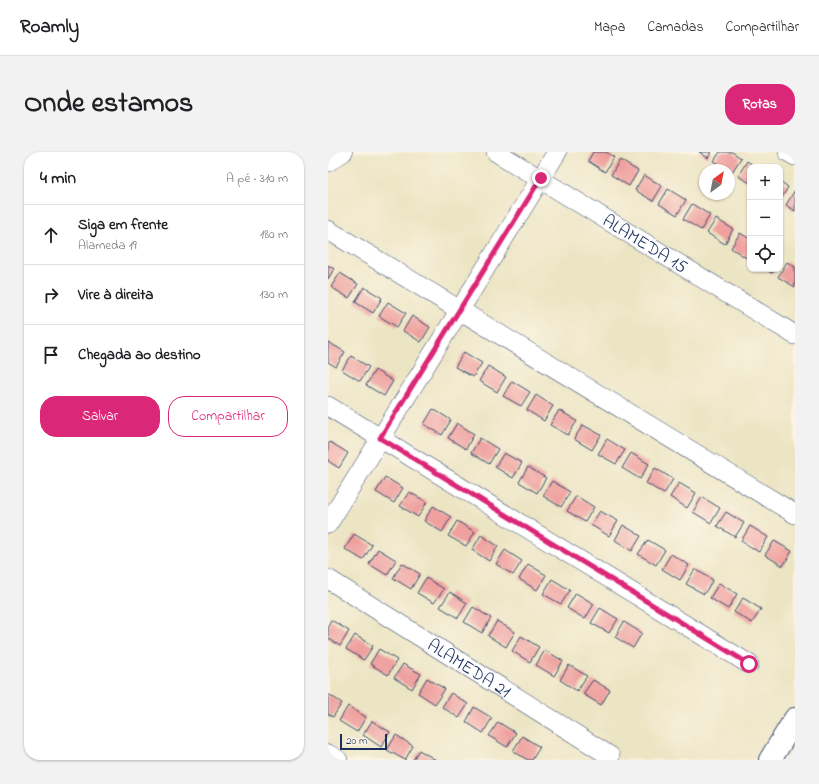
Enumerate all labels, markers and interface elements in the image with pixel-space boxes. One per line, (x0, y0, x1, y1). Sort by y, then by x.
text: Roamly (20, 14, 79, 41)
text: Mapa (594, 17, 625, 38)
text: Camadas (647, 17, 704, 38)
text: Compartilhar (726, 17, 799, 38)
text: Onde estamos (24, 84, 193, 125)
button: Rotas (725, 84, 795, 125)
north arrow (699, 164, 735, 200)
map controls (747, 164, 783, 272)
button: + (747, 164, 783, 200)
text: 4 min (40, 166, 76, 191)
text: A pé · 310 m (226, 169, 288, 188)
route end (532, 169, 550, 187)
button: − (747, 200, 783, 236)
street label: ALAMEDA 15 (597, 209, 692, 281)
text: Siga em frente (78, 214, 168, 236)
icon: ahead (40, 224, 62, 246)
text: 180 m (260, 225, 288, 244)
text: Alameda 19 (78, 236, 137, 255)
button: locate (747, 236, 783, 272)
icon: right (40, 284, 62, 306)
text: Vire à direita (78, 284, 153, 306)
text: 130 m (260, 285, 288, 304)
icon: arrive (40, 344, 62, 366)
text: Chegada ao destino (78, 344, 201, 366)
button: Salvar (40, 396, 160, 437)
button: Compartilhar (168, 396, 288, 437)
street label: ALAMEDA 21 (422, 633, 515, 706)
route start (740, 655, 758, 673)
scale bar (340, 732, 387, 751)
text: 20 m (346, 733, 368, 749)

